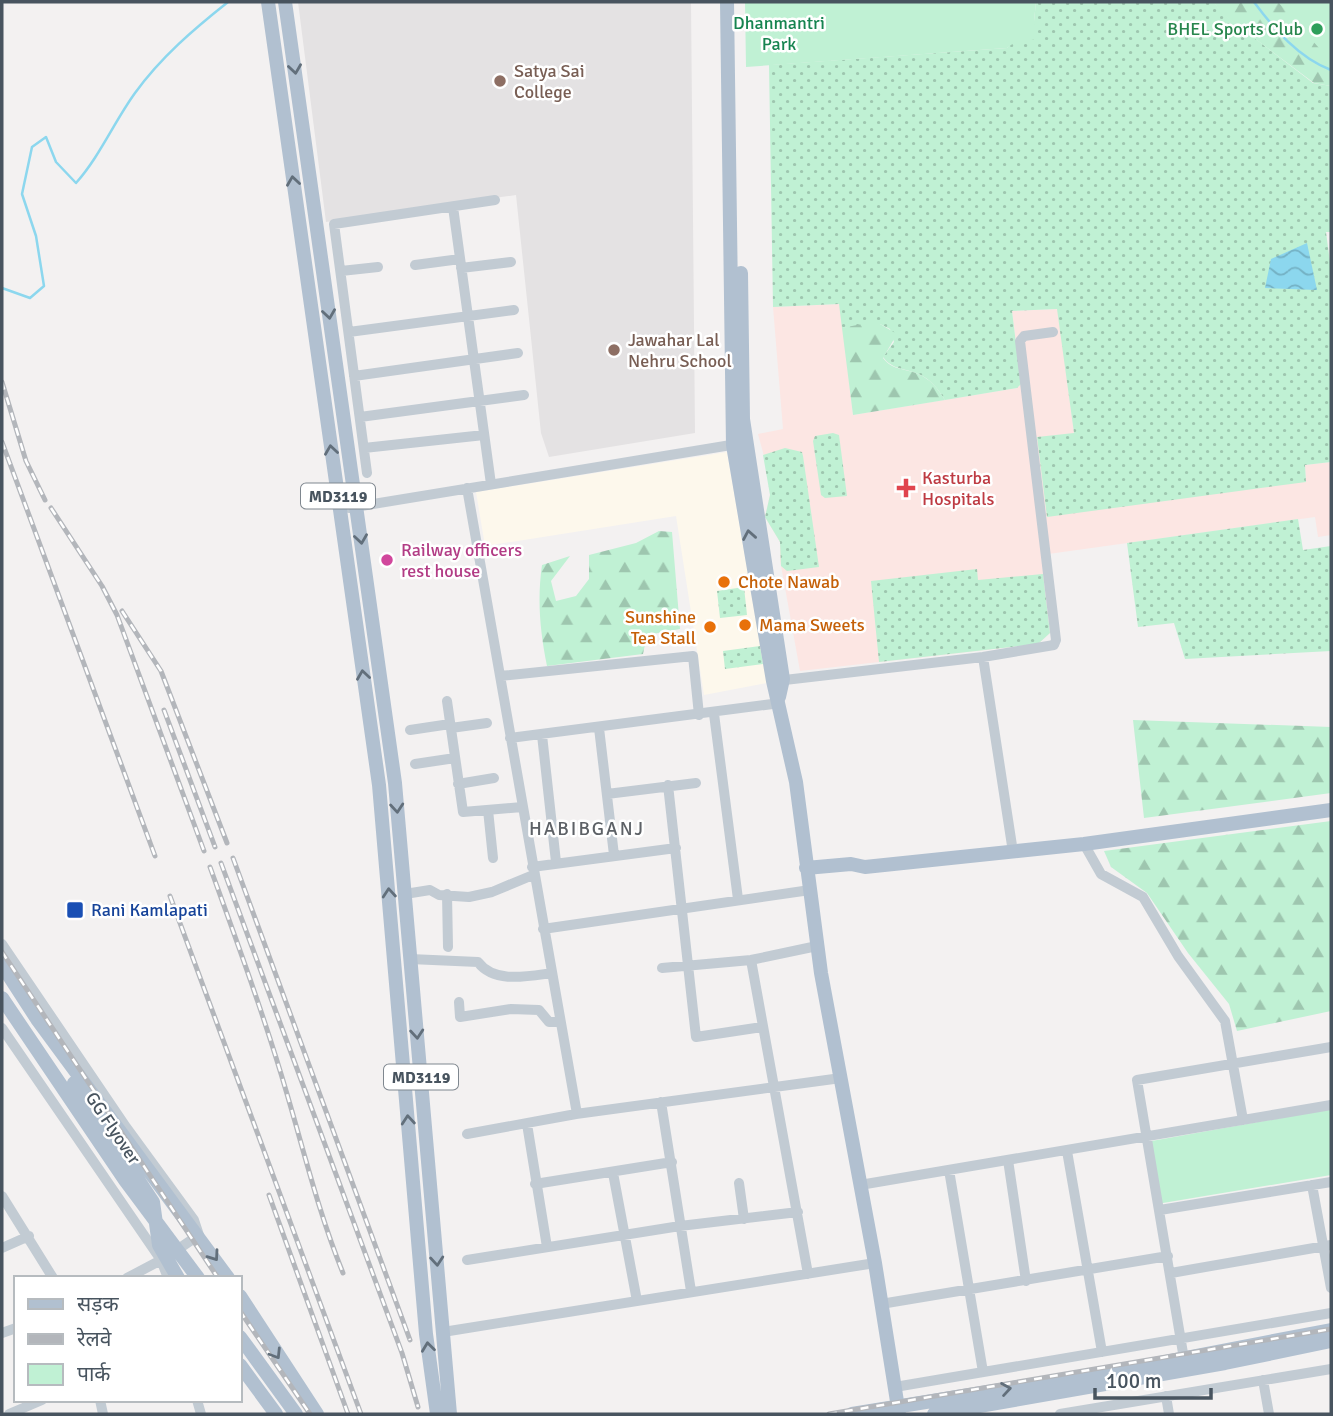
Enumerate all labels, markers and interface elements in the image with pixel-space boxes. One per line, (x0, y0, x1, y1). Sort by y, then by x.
park label: Dhanmantri Park (733, 12, 825, 55)
place label: BHEL Sports Club (1167, 18, 1303, 40)
marker: BHEL Sports Club (1309, 21, 1325, 37)
place label: Satya Sai College (514, 60, 585, 103)
one-way arrow (287, 63, 302, 75)
marker: Satya Sai College (492, 73, 508, 89)
one-way arrow (286, 175, 301, 187)
one-way arrow (321, 308, 336, 319)
place label: Jawahar Lal Nehru School (628, 329, 732, 372)
marker: Jawahar Lal Nehru School (606, 342, 622, 358)
one-way arrow (324, 444, 339, 456)
place label: Kasturba Hospitals (922, 467, 994, 510)
marker: Kasturba Hospitals (896, 478, 916, 498)
road number: MD3119 (301, 484, 375, 509)
one-way arrow (742, 529, 757, 541)
one-way arrow (353, 533, 368, 545)
place label: Railway officers rest house (401, 539, 522, 582)
marker: Railway officers rest house (379, 552, 395, 568)
place label: Chote Nawab (738, 571, 840, 593)
marker: Chote Nawab (716, 574, 732, 590)
place label: Sunshine Tea Stall (625, 606, 696, 649)
place label: Mama Sweets (759, 614, 865, 636)
marker: Mama Sweets (737, 617, 753, 633)
marker: Sunshine Tea Stall (702, 619, 718, 635)
one-way arrow (356, 669, 371, 681)
one-way arrow (390, 802, 405, 814)
district label: HABIBGANJ (529, 817, 645, 841)
one-way arrow (381, 888, 396, 899)
place label: Rani Kamlapati (91, 899, 208, 921)
marker: Rani Kamlapati (65, 900, 85, 920)
one-way arrow (409, 1029, 424, 1040)
road number: MD3119 (384, 1064, 458, 1090)
street label: GG Flyover (81, 1088, 145, 1169)
one-way arrow (401, 1114, 416, 1125)
one-way arrow (206, 1248, 218, 1261)
one-way arrow (429, 1256, 444, 1267)
legend (14, 1276, 242, 1402)
text: सड़क (77, 1291, 119, 1317)
text: रेलवे (76, 1326, 112, 1352)
one-way arrow (421, 1341, 436, 1352)
one-way arrow (268, 1346, 281, 1359)
scale bar (1095, 1356, 1210, 1400)
text: पार्क (77, 1361, 111, 1387)
text: 100 m (1106, 1368, 1161, 1394)
one-way arrow (1001, 1382, 1012, 1397)

